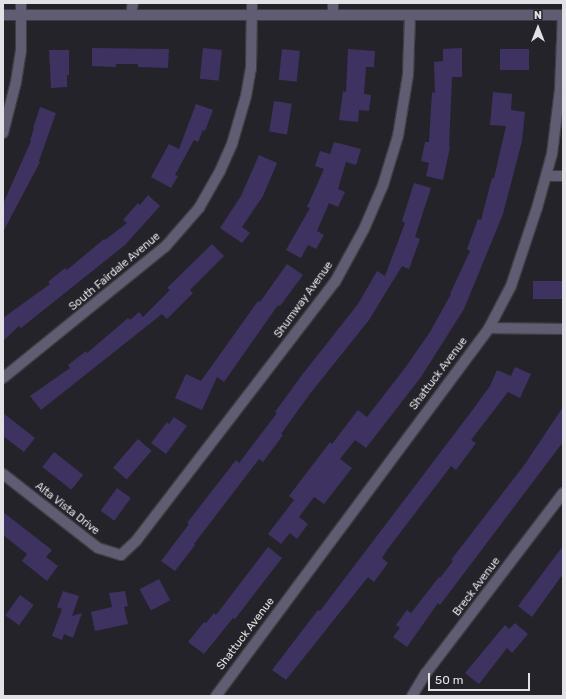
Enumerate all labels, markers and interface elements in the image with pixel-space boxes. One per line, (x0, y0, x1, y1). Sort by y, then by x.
north arrow (518, 8, 558, 48)
text: N (534, 9, 542, 22)
street label: South Fairdale Avenue (67, 230, 163, 314)
street label: Shumway Avenue (272, 259, 336, 341)
street label: Shattuck Avenue (407, 335, 471, 413)
street label: Alta Vista Drive (32, 480, 102, 538)
street label: Breck Avenue (450, 555, 504, 619)
street label: Shattuck Avenue (214, 595, 278, 673)
scale bar (430, 665, 532, 691)
text: 50 m (435, 673, 463, 687)

